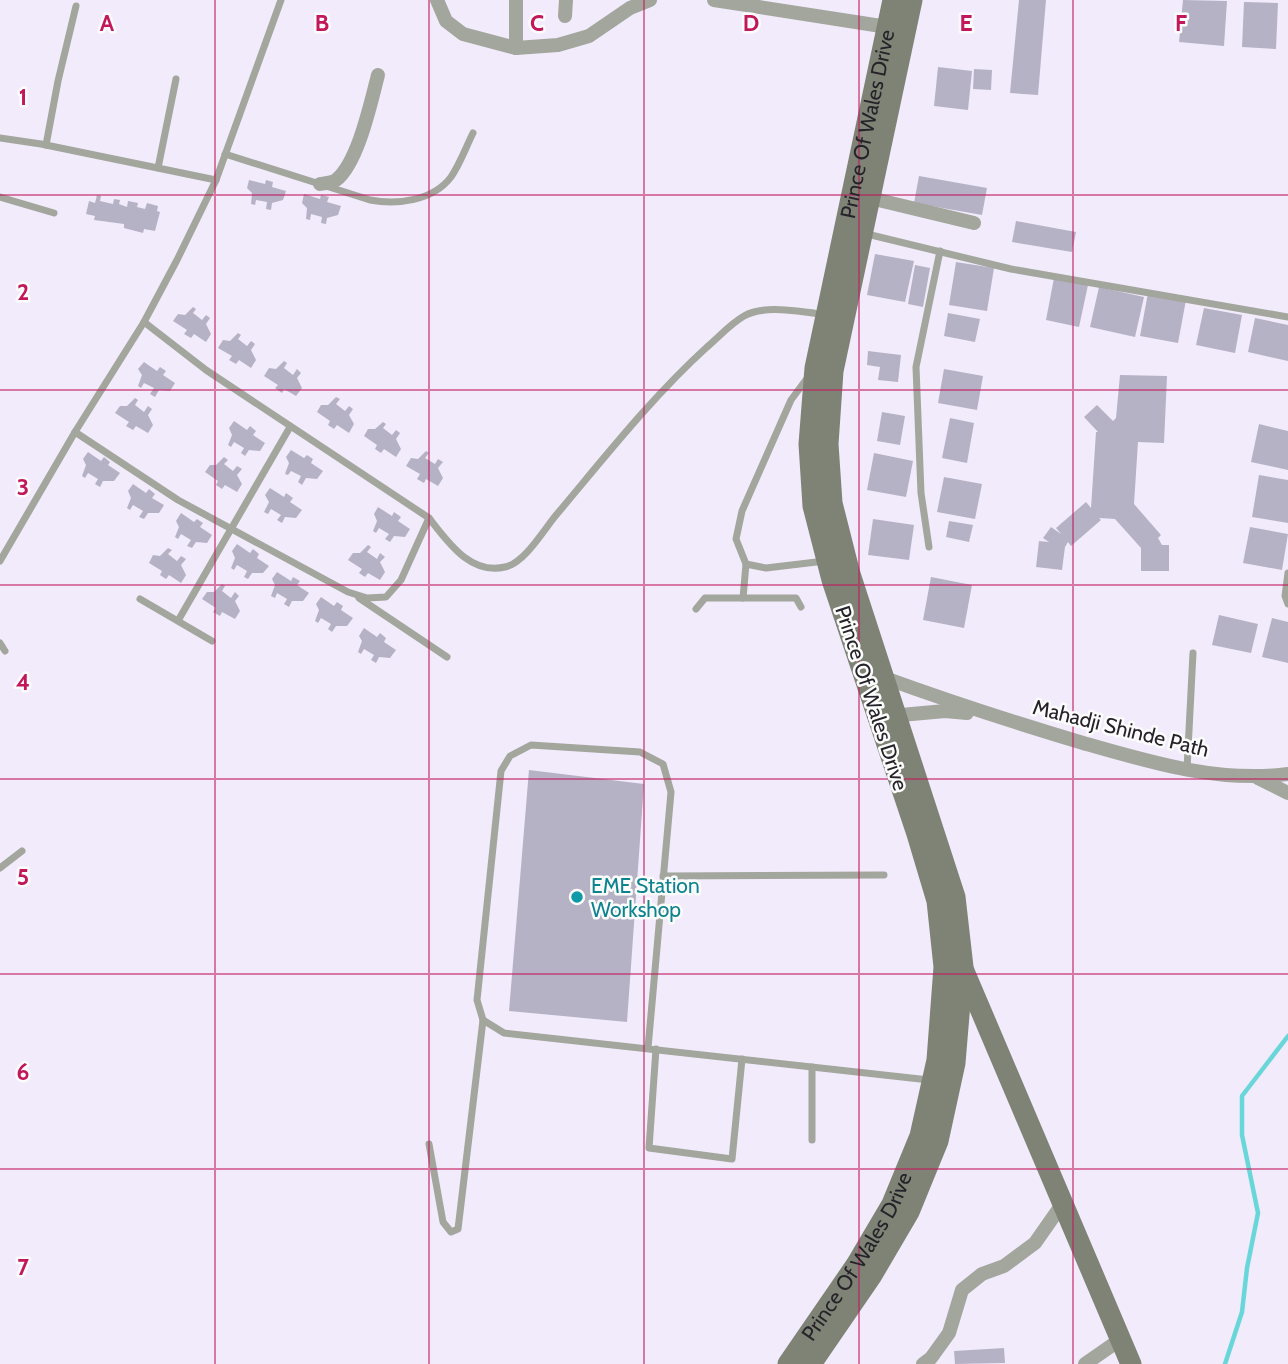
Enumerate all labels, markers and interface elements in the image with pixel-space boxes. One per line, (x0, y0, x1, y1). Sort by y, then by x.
text: A (100, 9, 115, 37)
text: B (315, 9, 329, 37)
text: C (530, 9, 544, 37)
text: D (743, 9, 759, 37)
text: E (959, 9, 973, 37)
text: F (1175, 9, 1187, 37)
street label: Prince Of Wales Drive (835, 27, 899, 221)
text: 1 (19, 83, 27, 111)
text: 2 (17, 278, 29, 306)
text: 3 (17, 473, 29, 501)
street label: Prince Of Wales Drive (830, 603, 914, 794)
text: 4 (16, 668, 30, 696)
street label: Mahadji Shinde Path (1030, 694, 1212, 763)
text: 5 (17, 863, 29, 891)
place label: EME Station Workshop (591, 873, 700, 922)
marker: EME Station Workshop (569, 889, 585, 905)
text: 6 (17, 1058, 29, 1086)
street label: Prince Of Wales Drive (796, 1168, 916, 1345)
text: 7 (17, 1253, 29, 1281)

